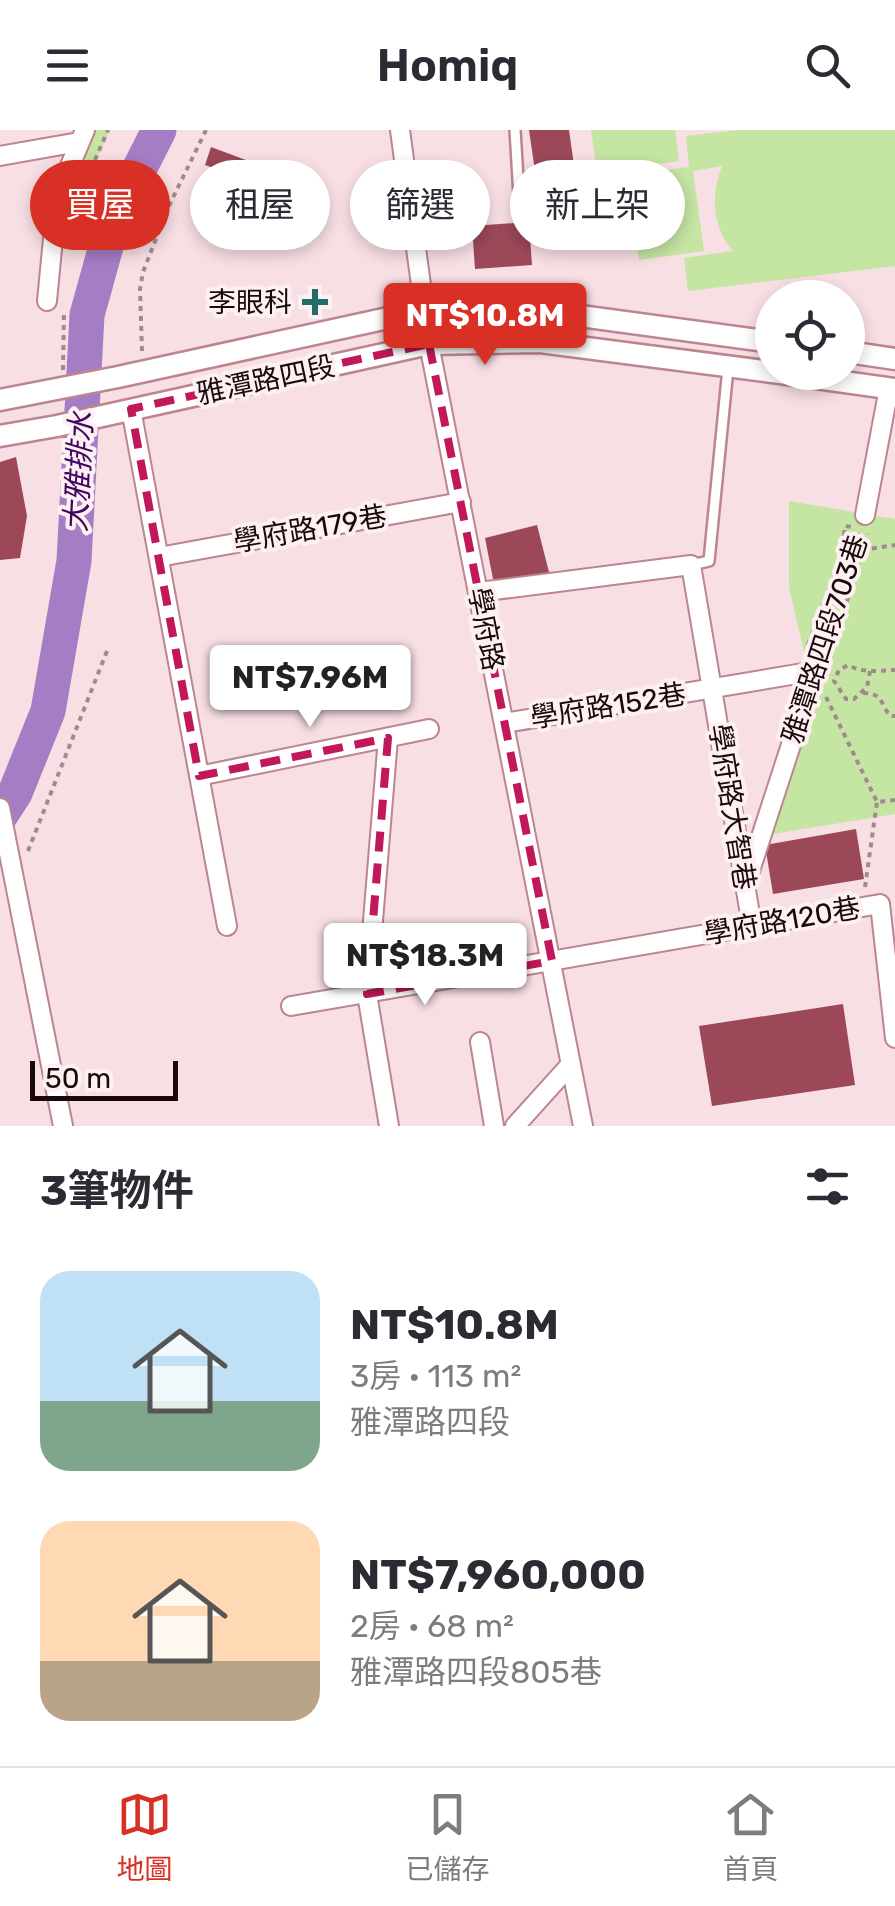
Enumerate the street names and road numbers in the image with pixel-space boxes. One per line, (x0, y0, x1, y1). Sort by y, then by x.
street label: 雅潭路四段 (194, 349, 338, 411)
street label: 學府路179巷 (231, 499, 389, 559)
street label: 雅潭路四段703巷 (776, 531, 874, 747)
street label: 學府路 (462, 585, 510, 673)
street label: 學府路152巷 (528, 677, 688, 735)
street label: 學府路大智巷 (703, 721, 761, 893)
street label: 學府路120巷 (701, 891, 863, 951)

